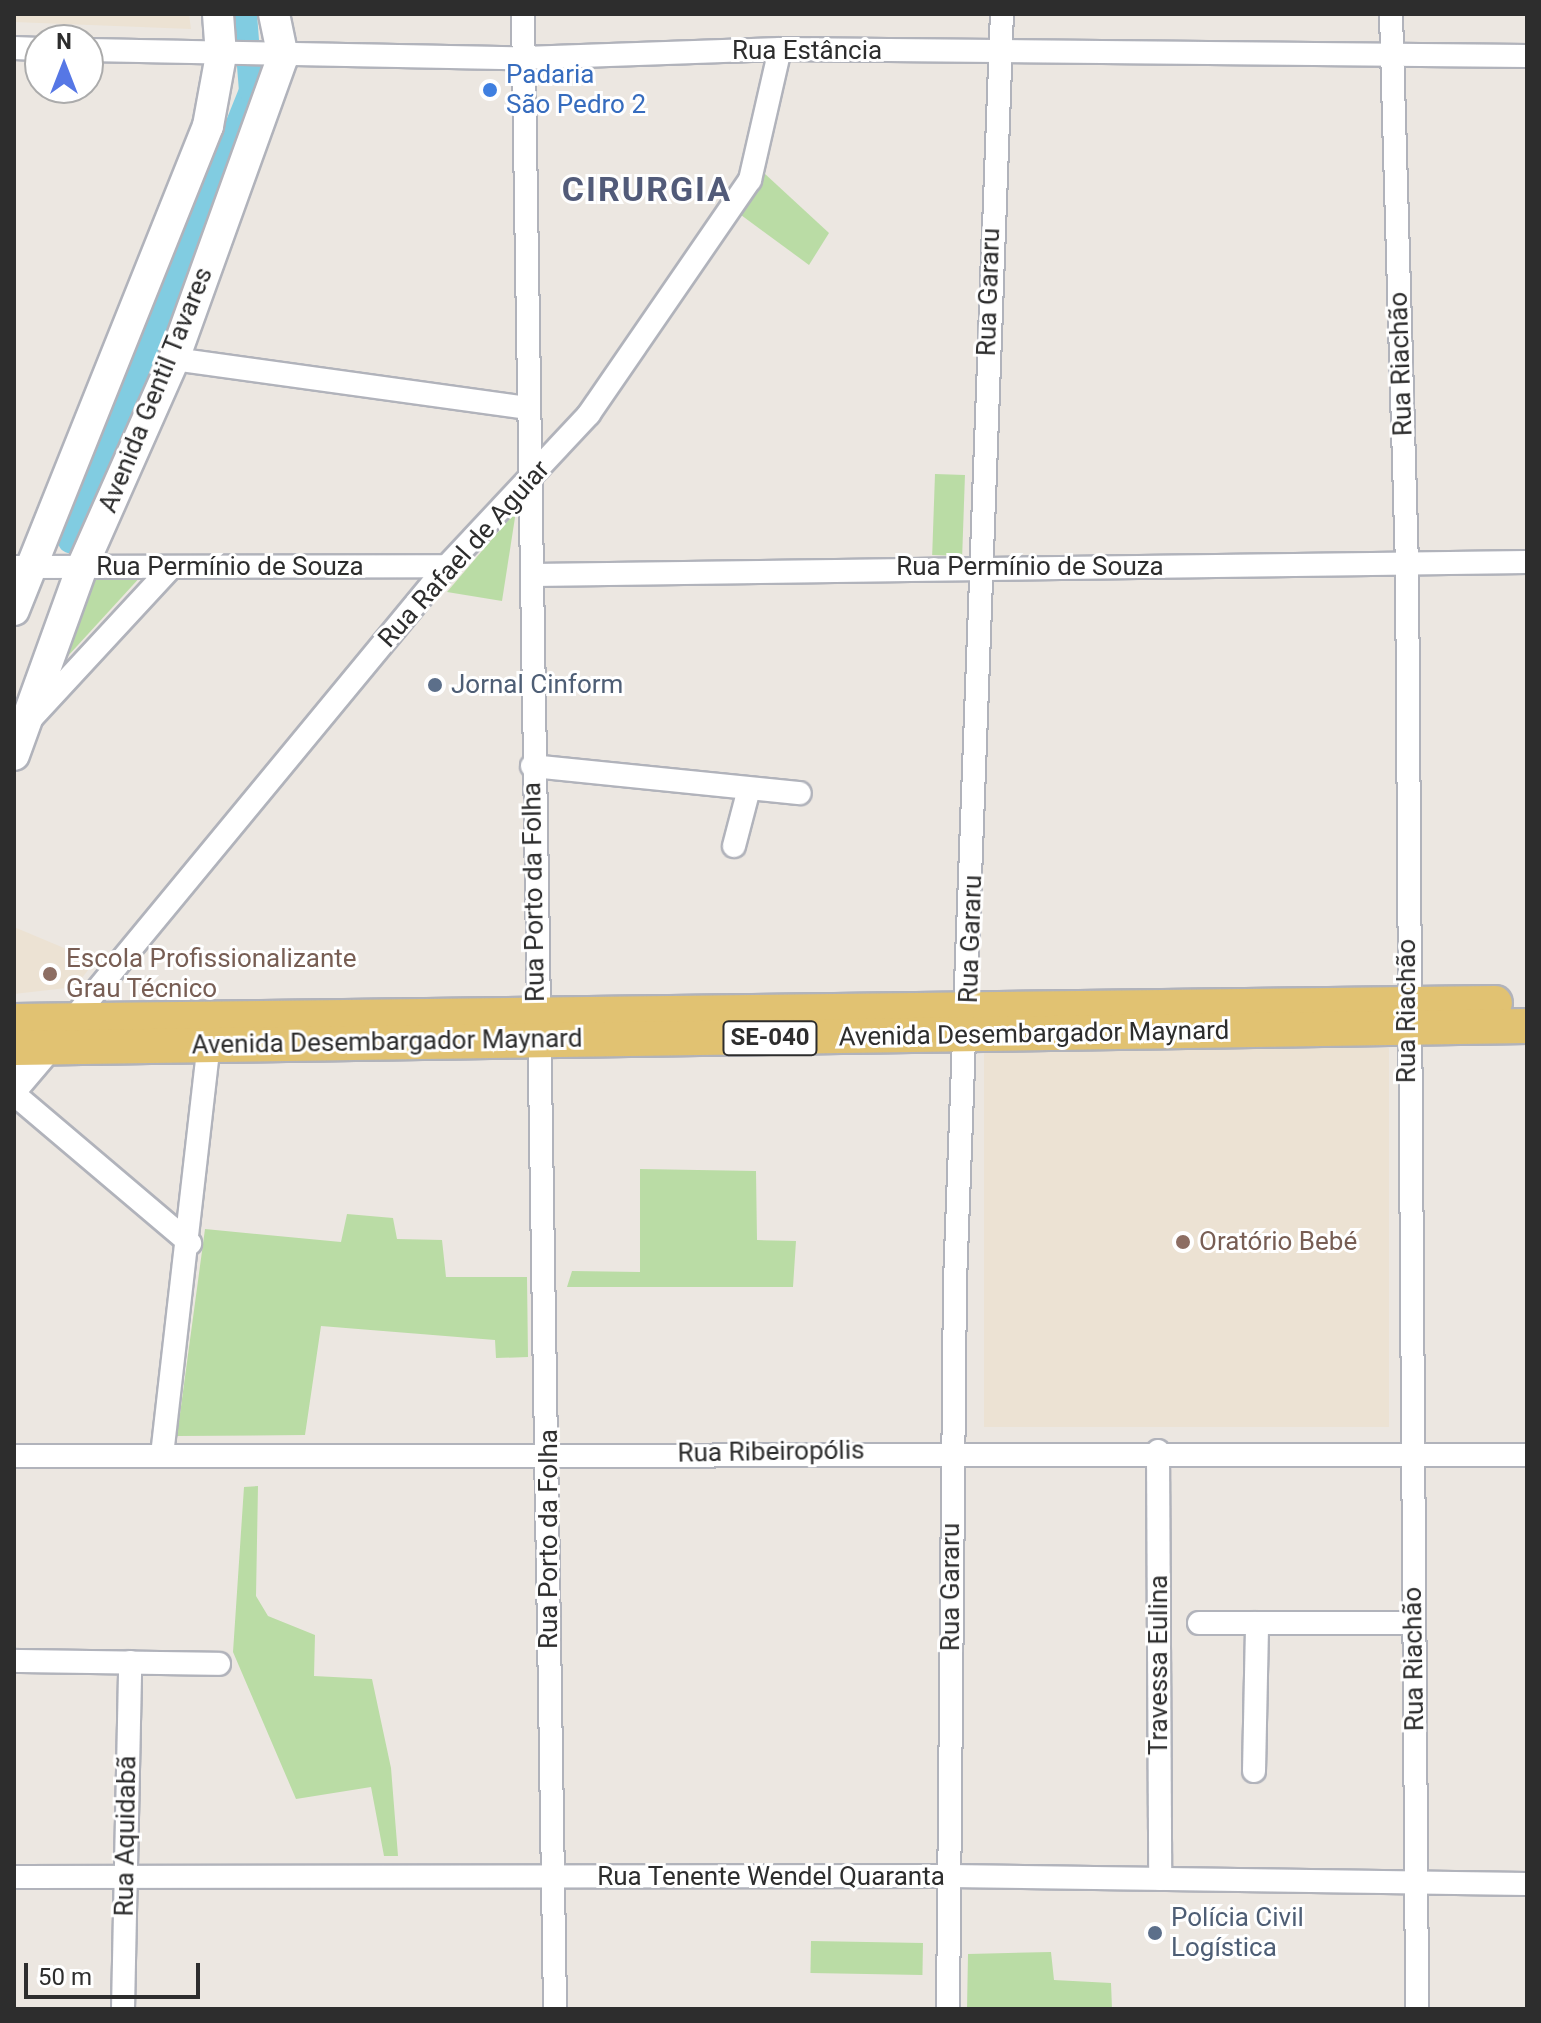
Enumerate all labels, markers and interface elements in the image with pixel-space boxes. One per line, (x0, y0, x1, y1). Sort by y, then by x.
north arrow (24, 24, 104, 104)
text: N (56, 29, 72, 54)
street label: Rua Estância (732, 35, 882, 67)
place label: Padaria São Pedro 2 (506, 59, 646, 120)
marker: Padaria São Pedro 2 (481, 81, 499, 99)
district label: CIRURGIA (562, 170, 732, 210)
street label: Rua Gararu (971, 227, 1007, 357)
street label: Avenida Gentil Tavares (92, 263, 220, 517)
street label: Rua Riachão (1383, 291, 1419, 437)
street label: Rua Rafael de Aguiar (372, 454, 556, 654)
street label: Rua Permínio de Souza (96, 551, 364, 583)
street label: Rua Permínio de Souza (896, 551, 1164, 583)
place label: Jornal Cinform (451, 669, 623, 701)
marker: Jornal Cinform (426, 676, 444, 694)
street label: Rua Porto da Folha (516, 782, 552, 1002)
street label: Rua Gararu (953, 874, 989, 1004)
street label: Rua Riachão (1391, 939, 1423, 1083)
place label: Escola Profissionalizante Grau Técnico (66, 943, 357, 1004)
marker: Escola Profissionalizante Grau Técnico (41, 965, 59, 983)
street label: Avenida Desembargador Maynard (838, 1015, 1230, 1053)
road number: SE-040 (722, 1018, 818, 1058)
street label: Avenida Desembargador Maynard (191, 1023, 583, 1061)
place label: Oratório Bebé (1199, 1226, 1357, 1258)
marker: Oratório Bebé (1174, 1233, 1192, 1251)
street label: Rua Porto da Folha (533, 1429, 565, 1649)
street label: Rua Ribeiropólis (677, 1435, 865, 1469)
street label: Rua Gararu (935, 1523, 967, 1651)
street label: Travessa Eulina (1143, 1575, 1175, 1755)
street label: Rua Riachão (1397, 1587, 1431, 1731)
street label: Rua Aquidabã (109, 1755, 143, 1917)
street label: Rua Tenente Wendel Quaranta (597, 1861, 945, 1893)
place label: Polícia Civil Logística (1171, 1902, 1304, 1964)
marker: Polícia Civil Logística (1146, 1924, 1164, 1942)
scale bar (28, 1947, 204, 1997)
text: 50 m (38, 1963, 92, 1991)

